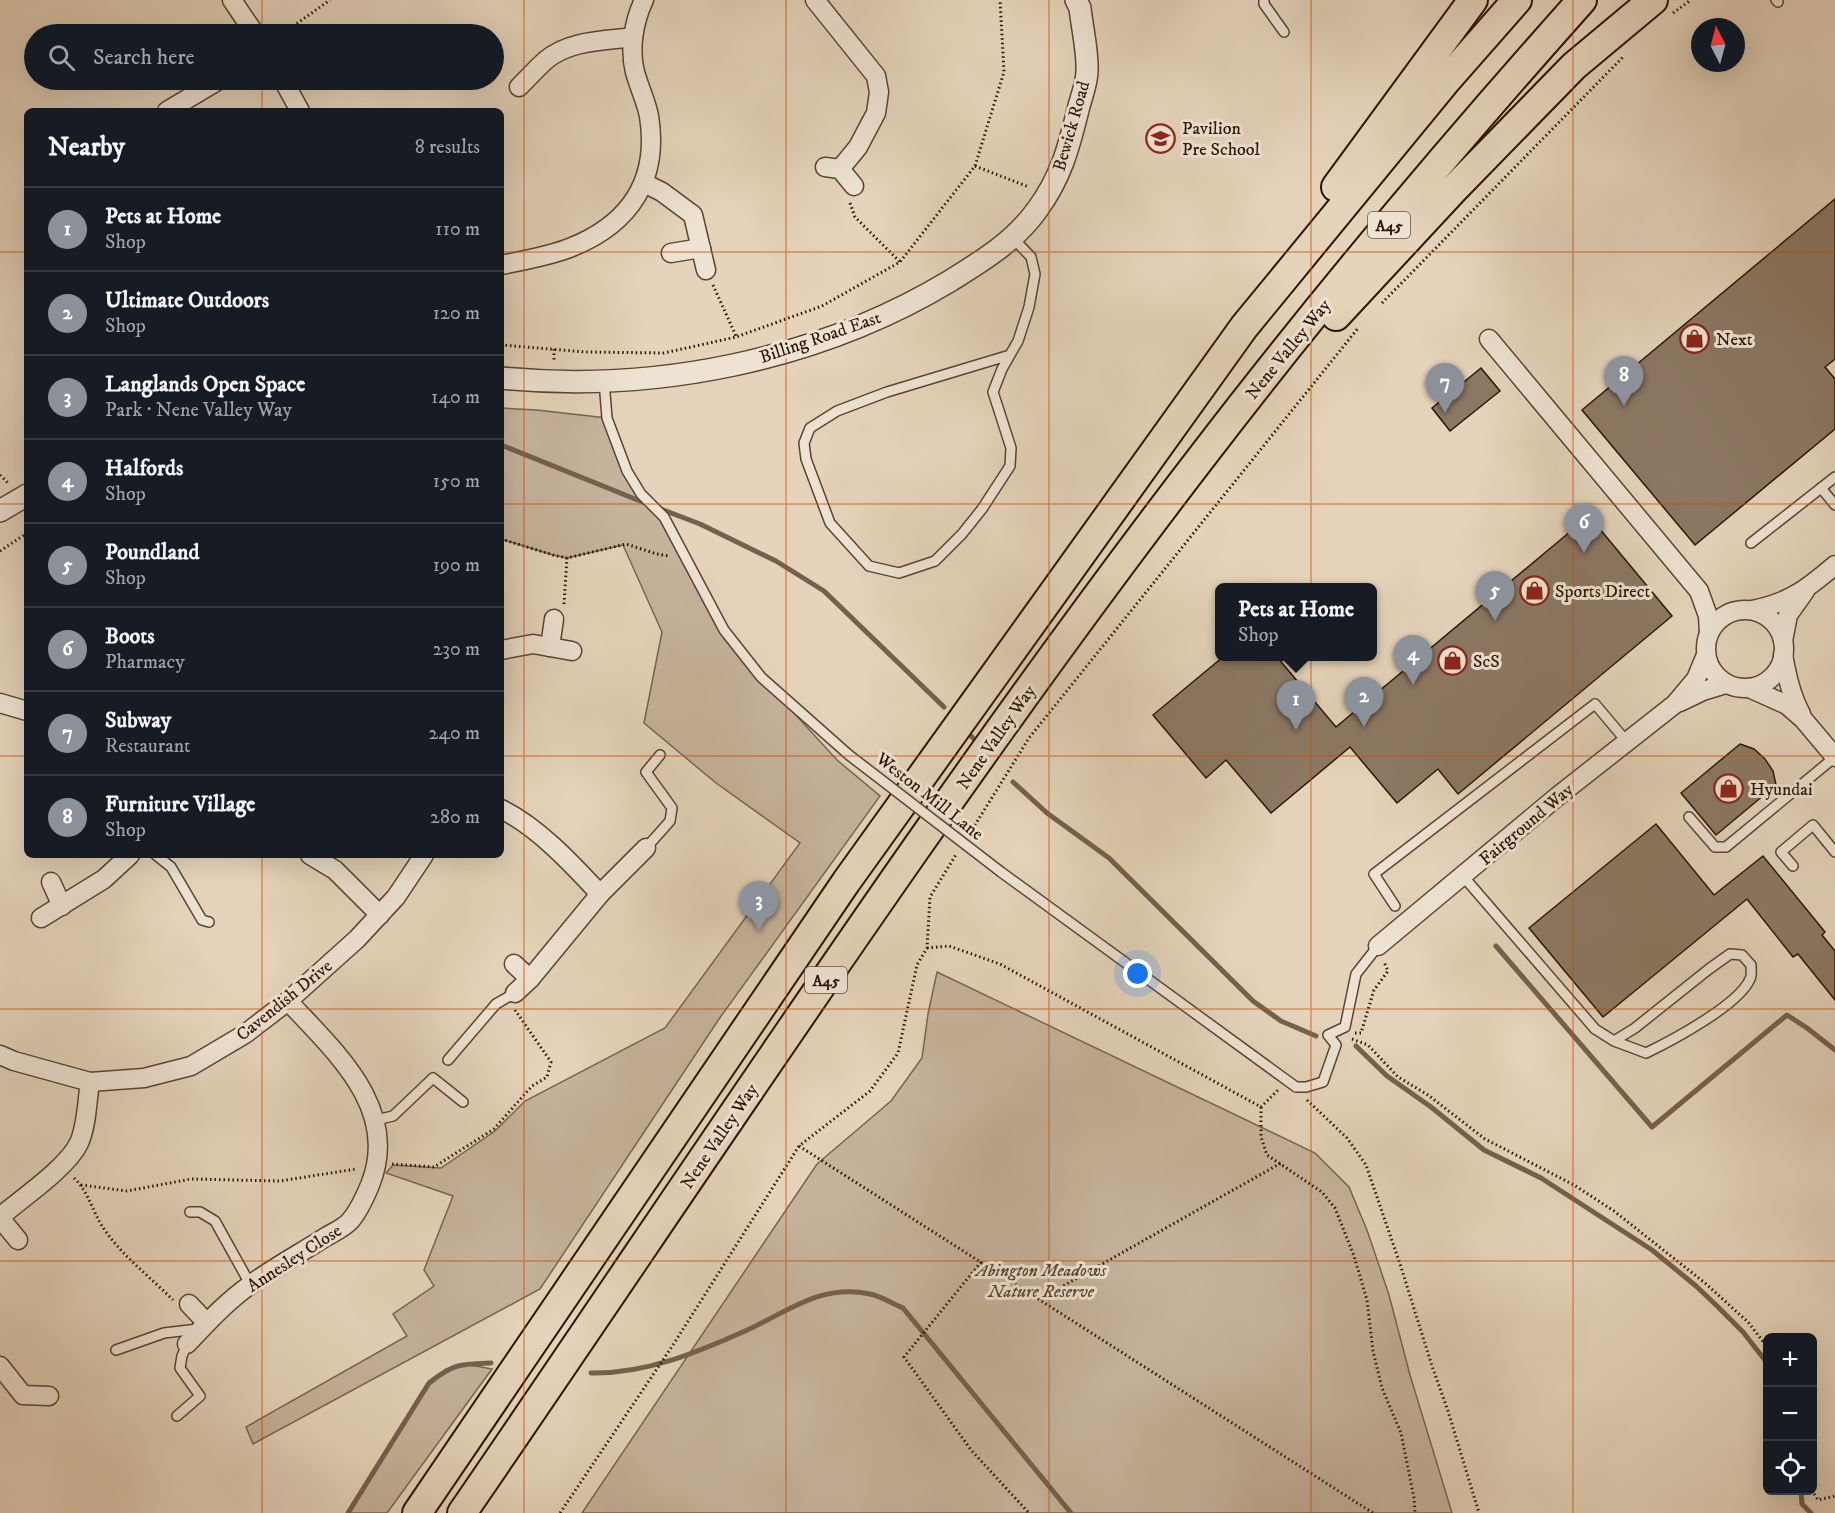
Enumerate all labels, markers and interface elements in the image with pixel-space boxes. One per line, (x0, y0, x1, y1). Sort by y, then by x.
north arrow (1691, 18, 1745, 72)
search box (24, 24, 504, 90)
icon: search (45, 41, 78, 74)
text: Search here (93, 44, 195, 71)
street label: Bewick Road (1049, 79, 1095, 174)
place label: Pavilion Pre School (1182, 118, 1260, 161)
school or university icon: Pavilion Pre School (1145, 122, 1177, 154)
text: Nearby (48, 131, 125, 164)
text: 8 results (415, 135, 480, 160)
text: Pets at Home (105, 203, 221, 230)
road number: A45 (1368, 212, 1410, 238)
text: 1 (64, 217, 71, 242)
text: 110 m (435, 217, 480, 242)
text: Shop (105, 230, 146, 255)
text: Ultimate Outdoors (105, 287, 269, 314)
street label: Nene Valley Way (1242, 295, 1336, 404)
text: 2 (63, 301, 72, 326)
text: 120 m (433, 301, 480, 326)
street label: Billing Road East (757, 307, 884, 369)
text: Shop (105, 314, 146, 339)
shop icon: Next (1679, 323, 1711, 355)
place label: Next (1716, 329, 1753, 351)
pin: 8 (1604, 356, 1644, 406)
pin: 7 (1426, 364, 1464, 413)
text: Langlands Open Space (105, 371, 305, 398)
text: 3 (64, 385, 71, 410)
text: 140 m (431, 385, 480, 410)
text: Park · Nene Valley Way (105, 398, 292, 423)
text: Halfords (105, 455, 183, 482)
text: 4 (62, 469, 73, 494)
text: 150 m (433, 469, 480, 494)
text: Shop (105, 482, 146, 507)
pin: 6 (1564, 504, 1604, 553)
text: Poundland (105, 539, 199, 566)
text: 5 (63, 553, 72, 578)
text: 190 m (433, 553, 480, 578)
text: Shop (105, 566, 146, 591)
pin: 5 (1476, 572, 1514, 621)
shop icon: Sports Direct (1518, 575, 1550, 607)
place label: Sports Direct (1555, 581, 1650, 603)
popup (1215, 583, 1377, 661)
text: Pets at Home (1238, 596, 1354, 623)
text: Boots (105, 623, 155, 650)
text: Shop (1238, 623, 1279, 648)
pin: 4 (1394, 636, 1432, 685)
text: 6 (62, 637, 73, 662)
text: 230 m (433, 637, 480, 662)
shop icon: ScS (1436, 645, 1468, 677)
text: Pharmacy (105, 650, 185, 675)
place label: ScS (1473, 651, 1500, 673)
pin: 2 (1344, 678, 1384, 727)
pin: 1 (1276, 680, 1316, 730)
street label: Nene Valley Way (953, 681, 1041, 794)
text: Subway (105, 707, 171, 734)
text: 7 (62, 721, 73, 746)
text: 240 m (429, 721, 480, 746)
text: Restaurant (105, 734, 190, 759)
street label: Weston Mill Lane (871, 747, 987, 845)
shop icon: Hyundai (1713, 773, 1745, 805)
street label: Fairground Way (1475, 779, 1579, 871)
place label: Hyundai (1750, 779, 1813, 801)
text: Furniture Village (105, 791, 255, 818)
text: 8 (62, 805, 73, 830)
text: 280 m (430, 805, 480, 830)
text: Shop (105, 818, 146, 843)
pin: 3 (740, 882, 778, 931)
street label: Cavendish Drive (232, 955, 337, 1046)
your location (1123, 959, 1152, 988)
road number: A45 (805, 967, 847, 993)
street label: Nene Valley Way (676, 1079, 763, 1194)
street label: Annesley Close (243, 1220, 346, 1298)
park label: Abington Meadows Nature Reserve (974, 1260, 1107, 1303)
map controls (1763, 1333, 1817, 1495)
button: + (1763, 1333, 1817, 1387)
button: − (1763, 1387, 1817, 1441)
button: locate (1763, 1441, 1817, 1495)

